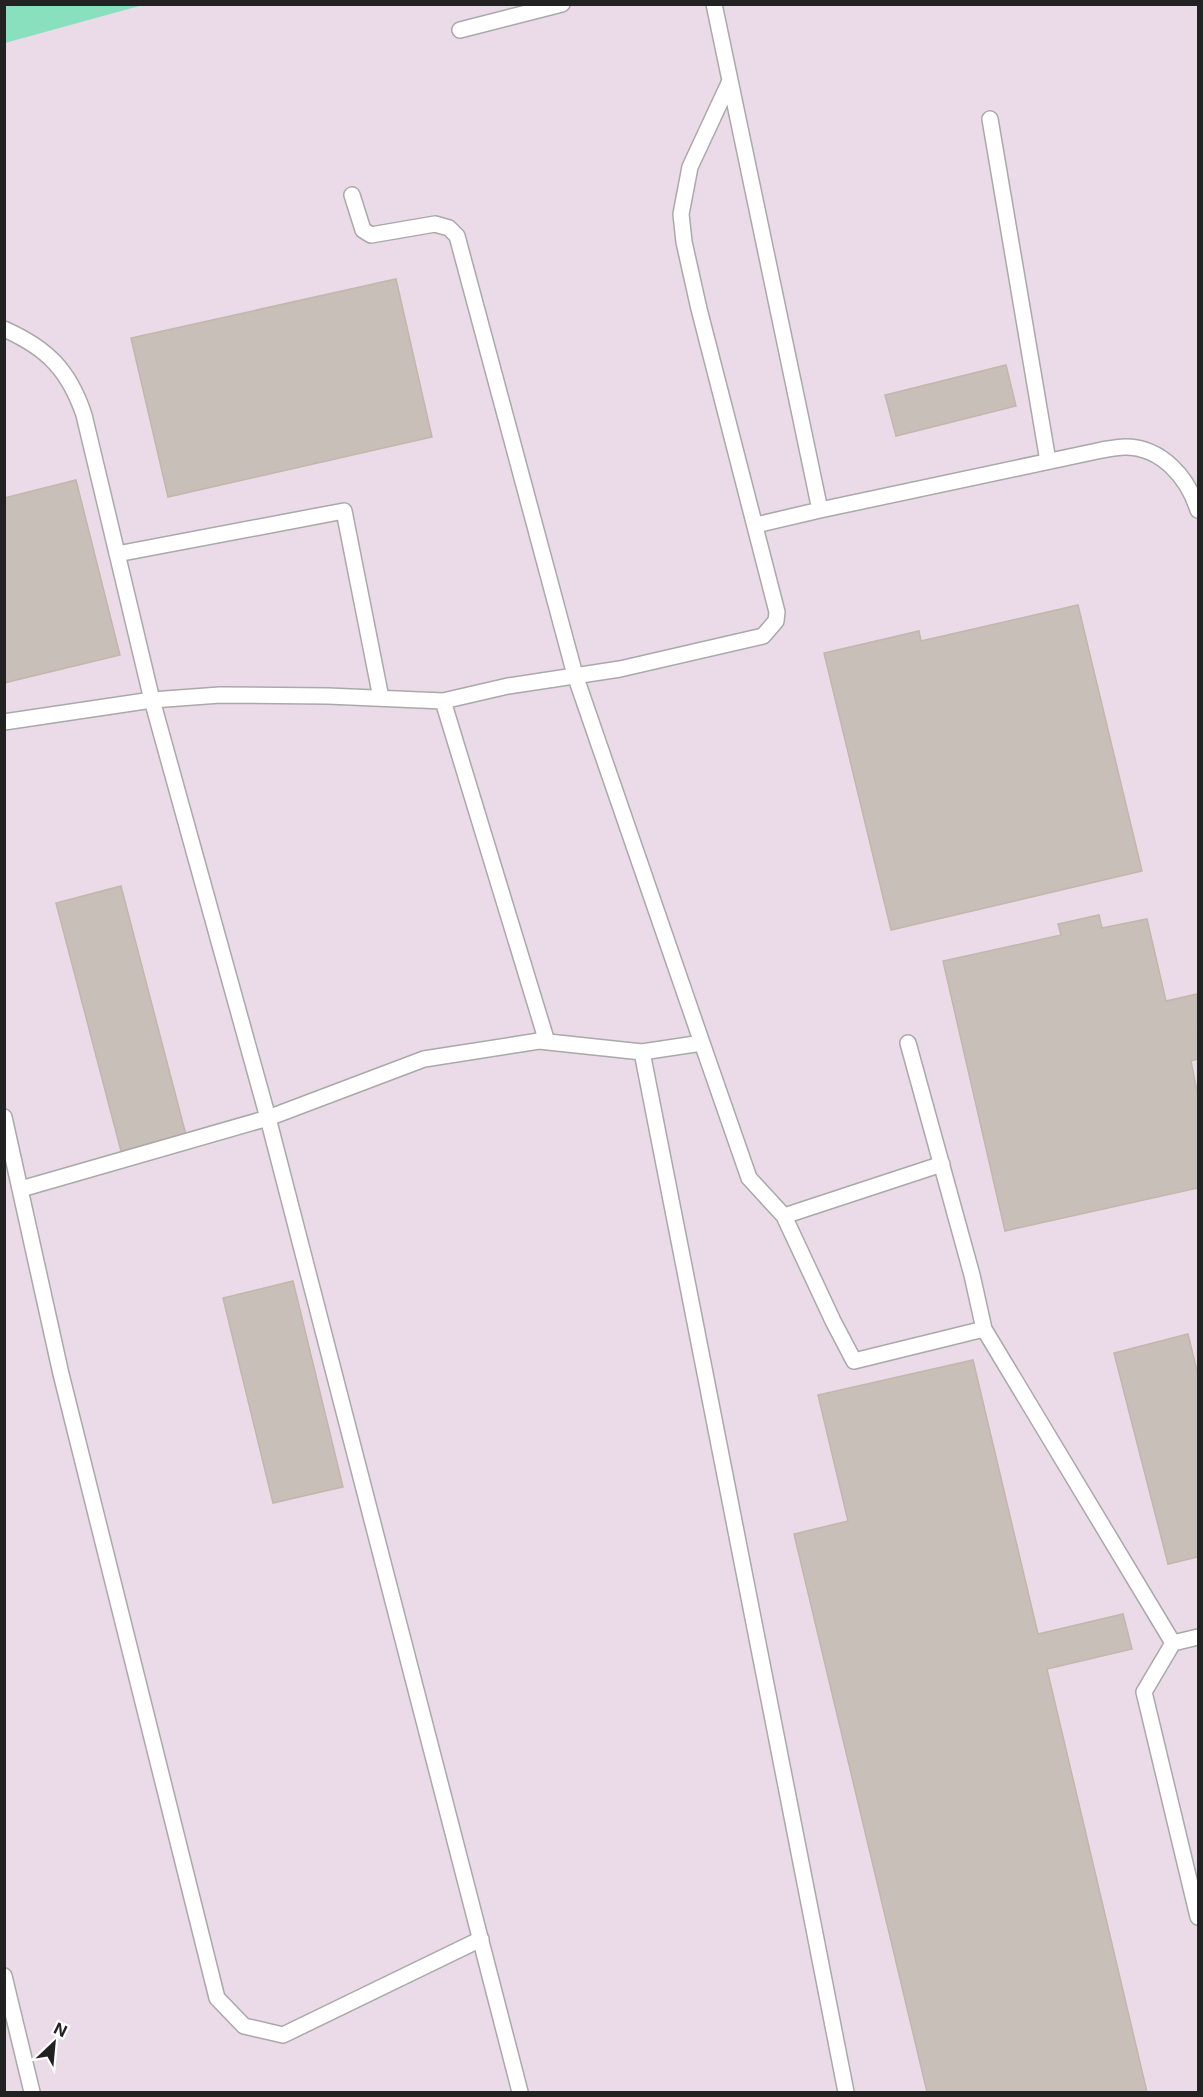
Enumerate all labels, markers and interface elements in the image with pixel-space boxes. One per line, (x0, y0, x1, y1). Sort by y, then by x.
north arrow (24, 2013, 84, 2073)
text: N (51, 2018, 70, 2041)

